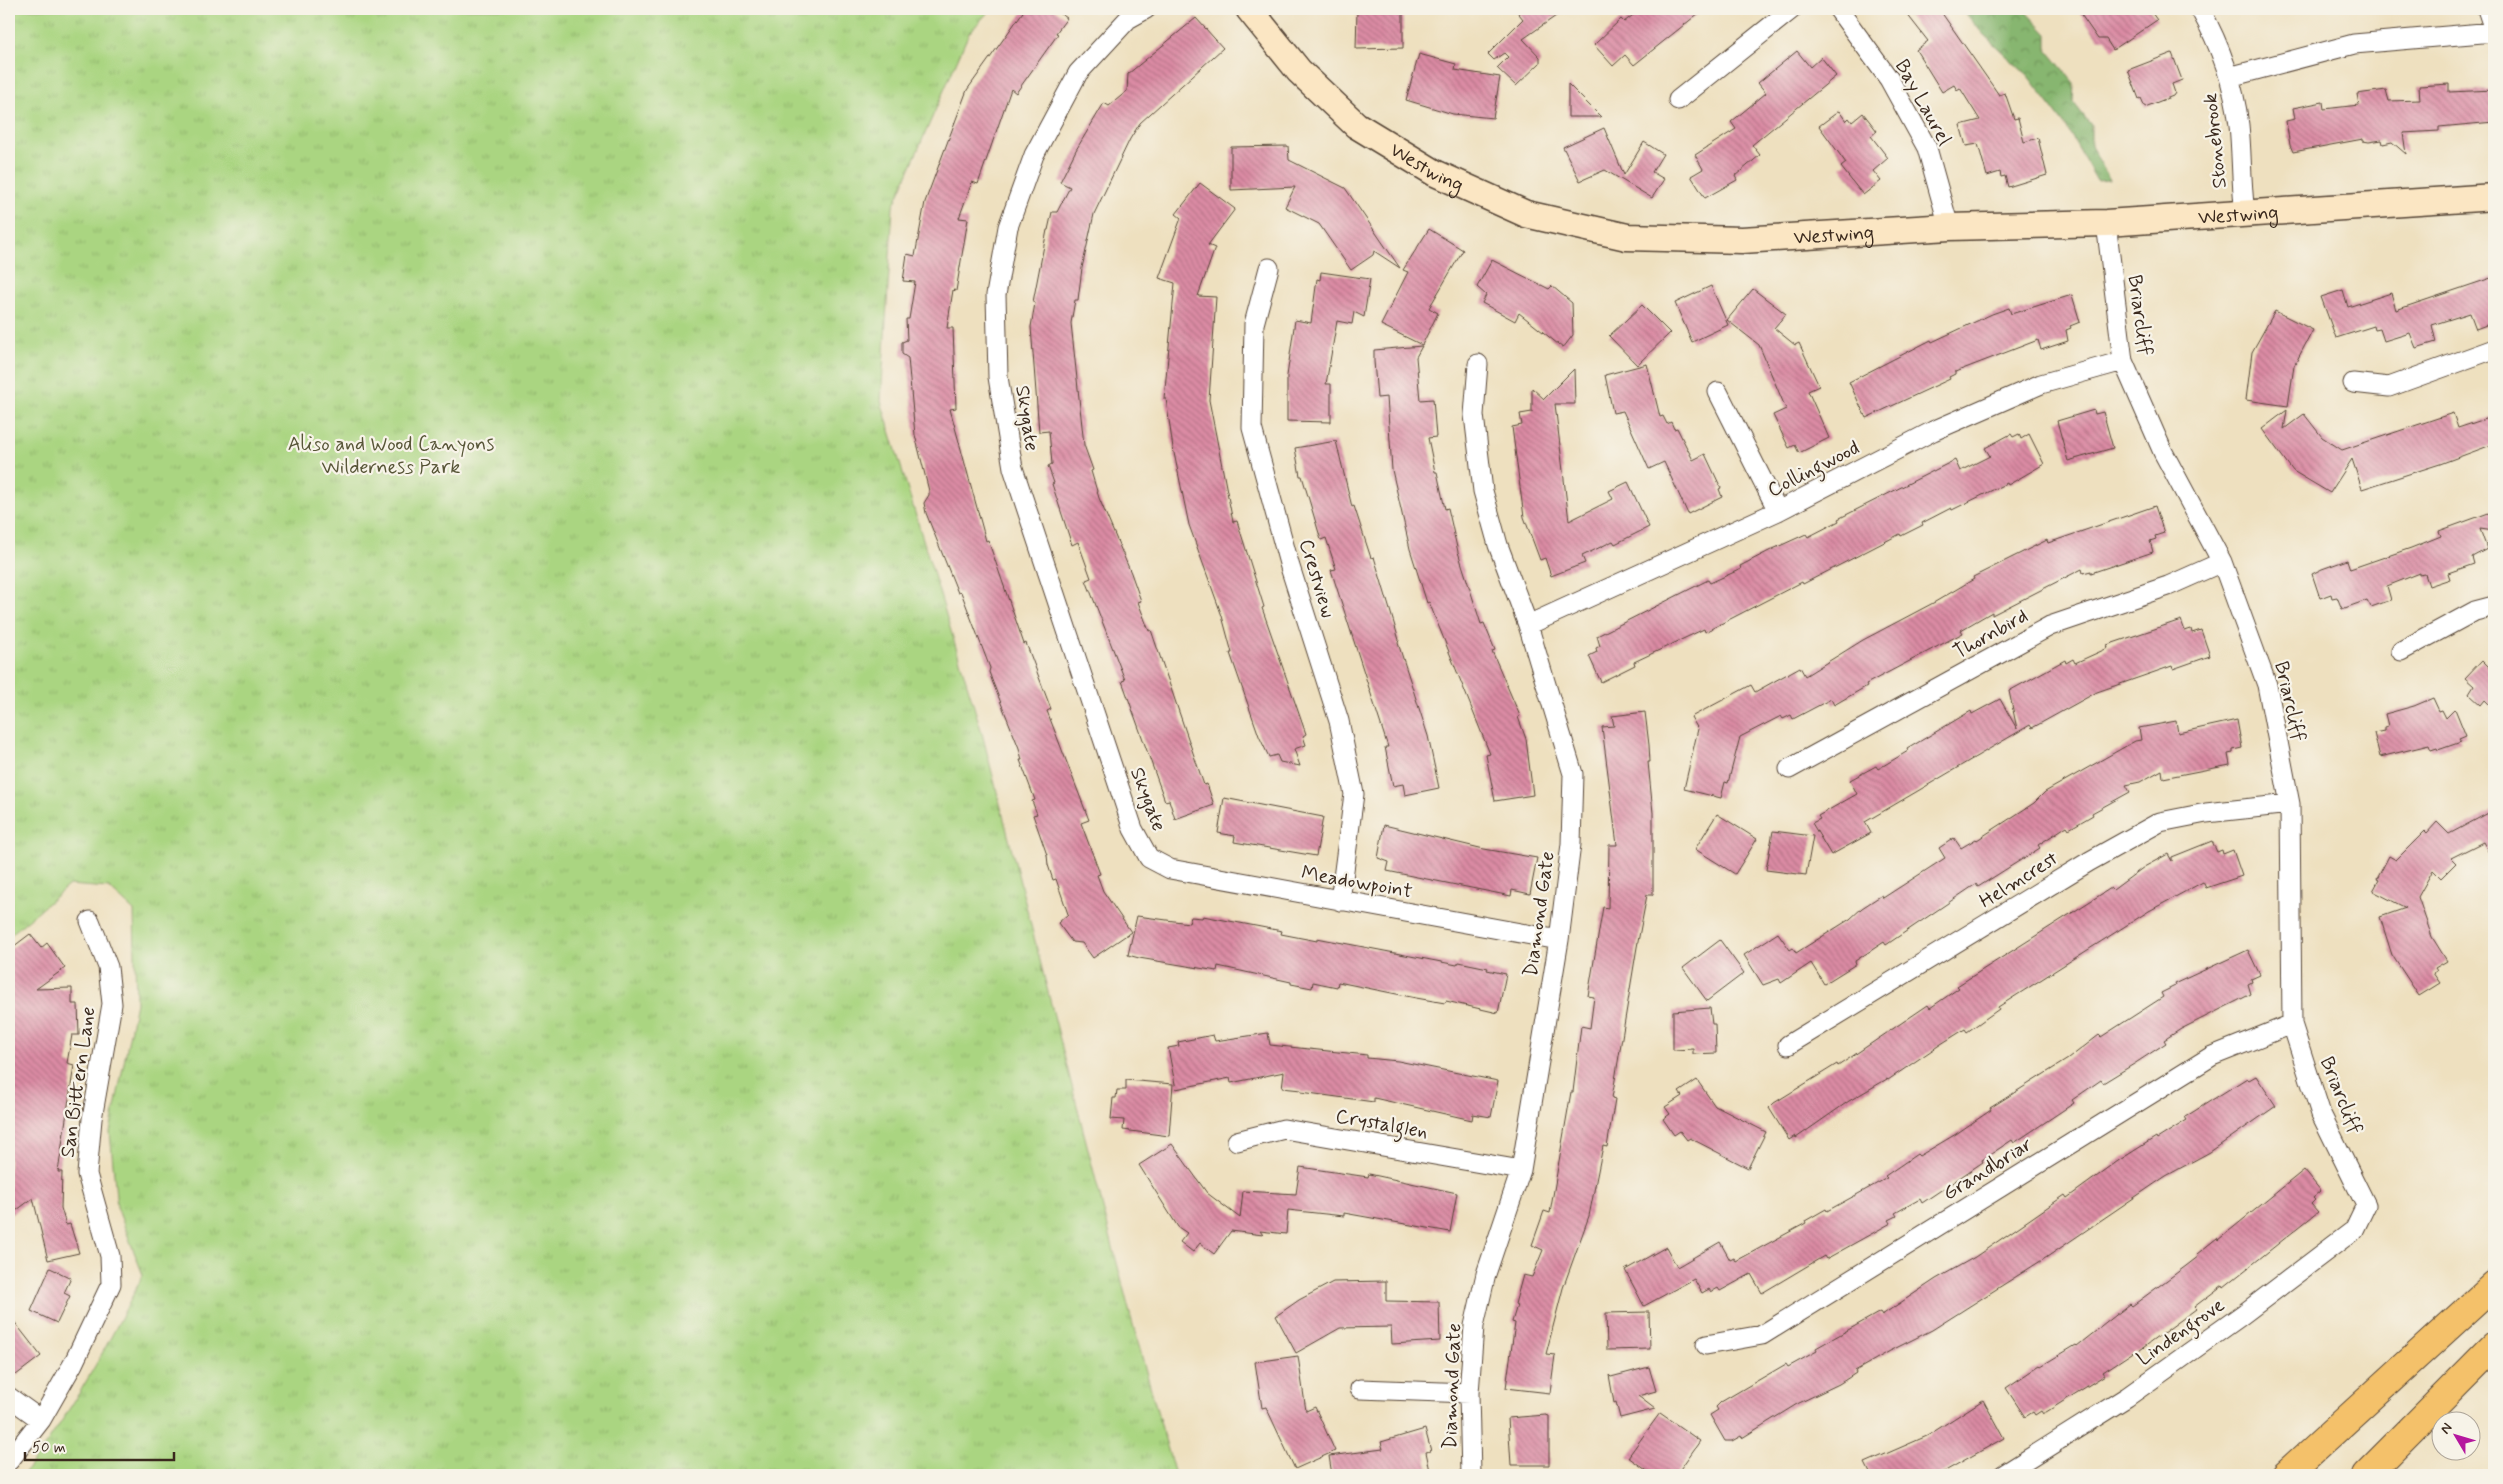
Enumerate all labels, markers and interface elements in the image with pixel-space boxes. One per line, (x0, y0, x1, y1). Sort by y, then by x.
street label: Bay Laurel (1888, 55, 1957, 151)
street label: Stonebrook (2197, 92, 2234, 190)
street label: Westwing (1385, 137, 1468, 200)
street label: Westwing (2197, 199, 2279, 232)
street label: Westwing (1793, 220, 1875, 252)
street label: Briarcliff (2120, 273, 2159, 358)
street label: Skygate (1008, 383, 1045, 453)
park label: Aliso and Wood Canyons Wilderness Park (288, 431, 494, 481)
street label: Collingwood (1763, 435, 1865, 506)
street label: Crestview (1292, 536, 1341, 621)
street label: Thornbird (1948, 603, 2033, 666)
street label: Briarcliff (2267, 659, 2312, 744)
street label: Skygate (1123, 764, 1172, 835)
street label: Helmcrest (1974, 845, 2063, 915)
street label: Diamond Gate (1517, 850, 1562, 979)
street label: Meadowpoint (1299, 859, 1414, 906)
street label: San Bittern Lane (55, 1005, 102, 1159)
street label: Briarcliff (2313, 1053, 2368, 1139)
street label: Crystalglen (1333, 1103, 1430, 1148)
street label: Grandbriar (1938, 1131, 2038, 1207)
street label: Lindengrove (2131, 1292, 2232, 1374)
street label: Diamond Gate (1437, 1322, 1468, 1450)
north arrow (2430, 1412, 2480, 1462)
text: N (2437, 1419, 2457, 1438)
scale bar (25, 1429, 174, 1461)
text: 50 m (32, 1438, 66, 1458)

